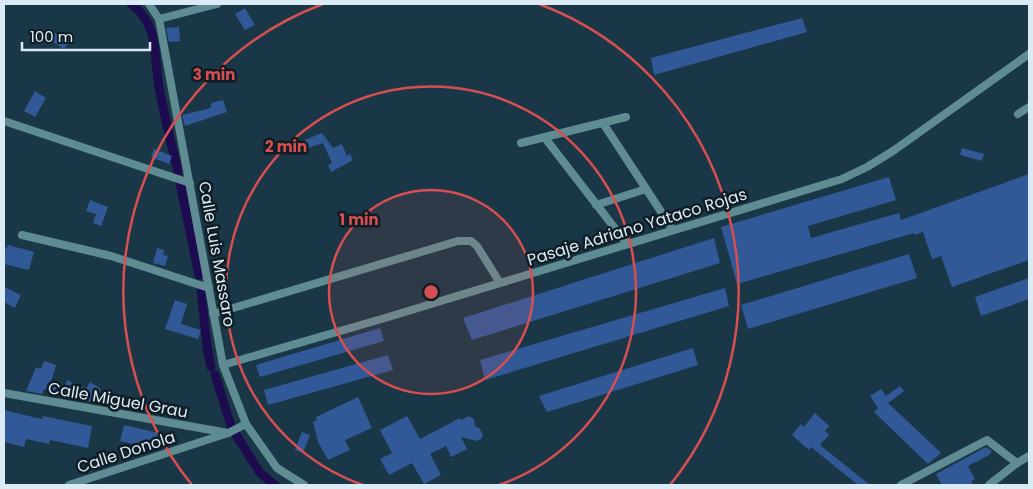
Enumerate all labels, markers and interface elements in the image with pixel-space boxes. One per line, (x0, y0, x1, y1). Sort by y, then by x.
scale bar (22, 20, 150, 52)
text: 100 m (30, 26, 73, 47)
text: 3 min (193, 64, 235, 85)
text: 2 min (265, 136, 307, 157)
street label: Calle Luis Massaro (193, 179, 241, 329)
street label: Pasaje Adriano Yataco Rojas (524, 183, 750, 271)
text: 1 min (339, 209, 379, 230)
centre of rings (422, 283, 440, 301)
street label: Calle Miguel Grau (46, 376, 190, 424)
street label: Calle Donola (74, 425, 178, 479)

